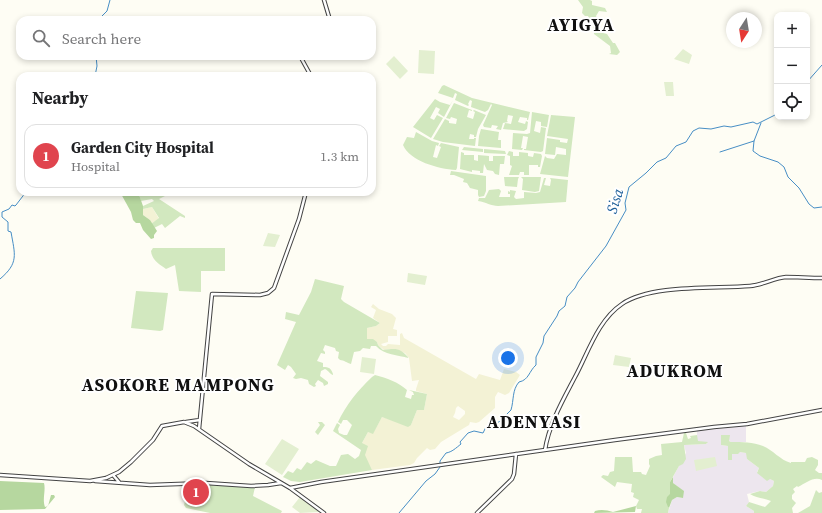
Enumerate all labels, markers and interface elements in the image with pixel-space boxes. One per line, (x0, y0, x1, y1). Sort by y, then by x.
district label: AYIGYA (547, 12, 615, 37)
north arrow (726, 12, 762, 48)
map controls (774, 12, 810, 120)
button: + (774, 12, 810, 48)
search box (16, 16, 376, 60)
icon: search (30, 27, 52, 49)
text: Search here (62, 28, 141, 49)
button: − (774, 48, 810, 84)
button: locate (774, 84, 810, 120)
text: Nearby (32, 86, 88, 110)
text: Garden City Hospital (71, 137, 214, 158)
text: 1 (42, 148, 50, 165)
text: 1.3 km (320, 148, 359, 165)
text: Hospital (71, 158, 120, 175)
water label: Sisa (601, 186, 628, 216)
your location (498, 348, 518, 368)
district label: ADUKROM (626, 358, 724, 383)
district label: ASOKORE MAMPONG (81, 372, 275, 397)
district label: ADENYASI (487, 409, 581, 434)
pin: 1 (183, 477, 209, 507)

